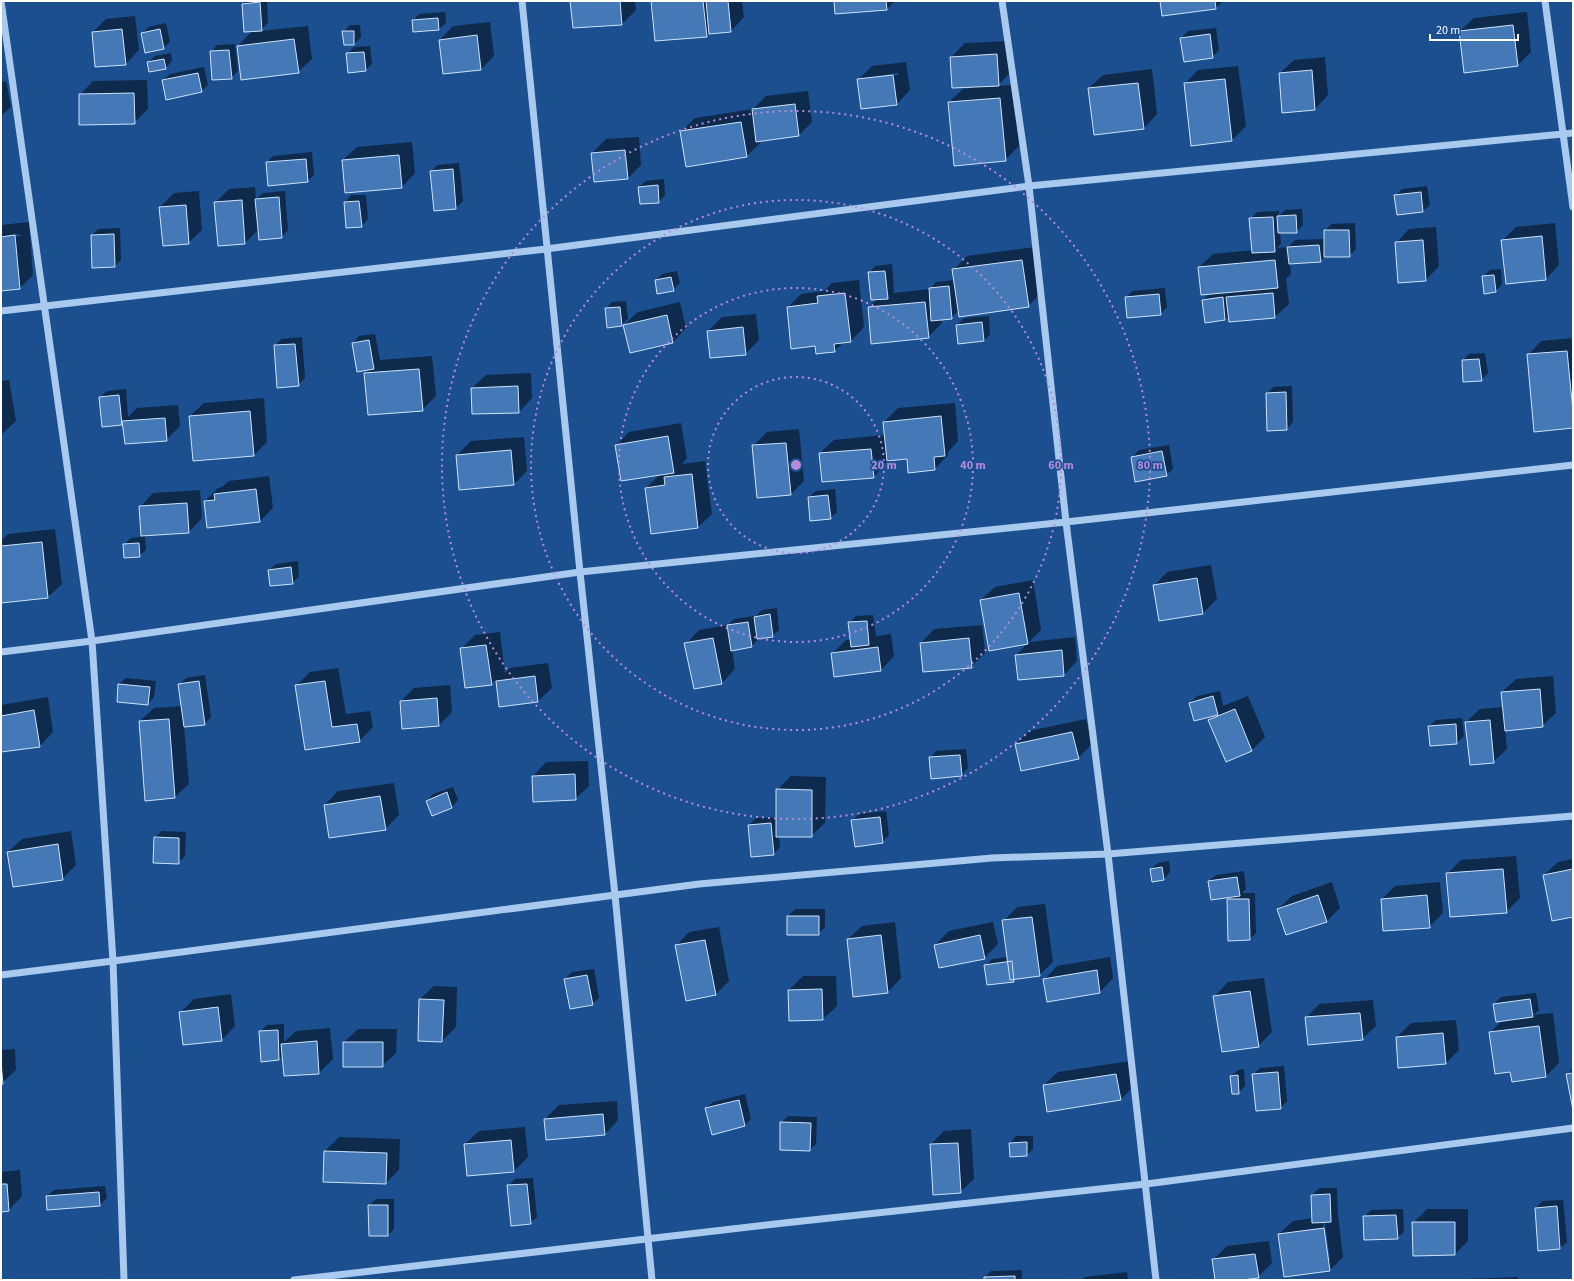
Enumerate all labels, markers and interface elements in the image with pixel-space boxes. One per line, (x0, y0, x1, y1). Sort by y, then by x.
scale bar (1430, 16, 1518, 42)
text: 20 m (1436, 22, 1460, 39)
text: 20 m (871, 457, 897, 474)
text: 40 m (960, 457, 986, 474)
text: 60 m (1048, 457, 1074, 474)
text: 80 m (1137, 457, 1163, 474)
centre of rings (789, 458, 803, 472)

